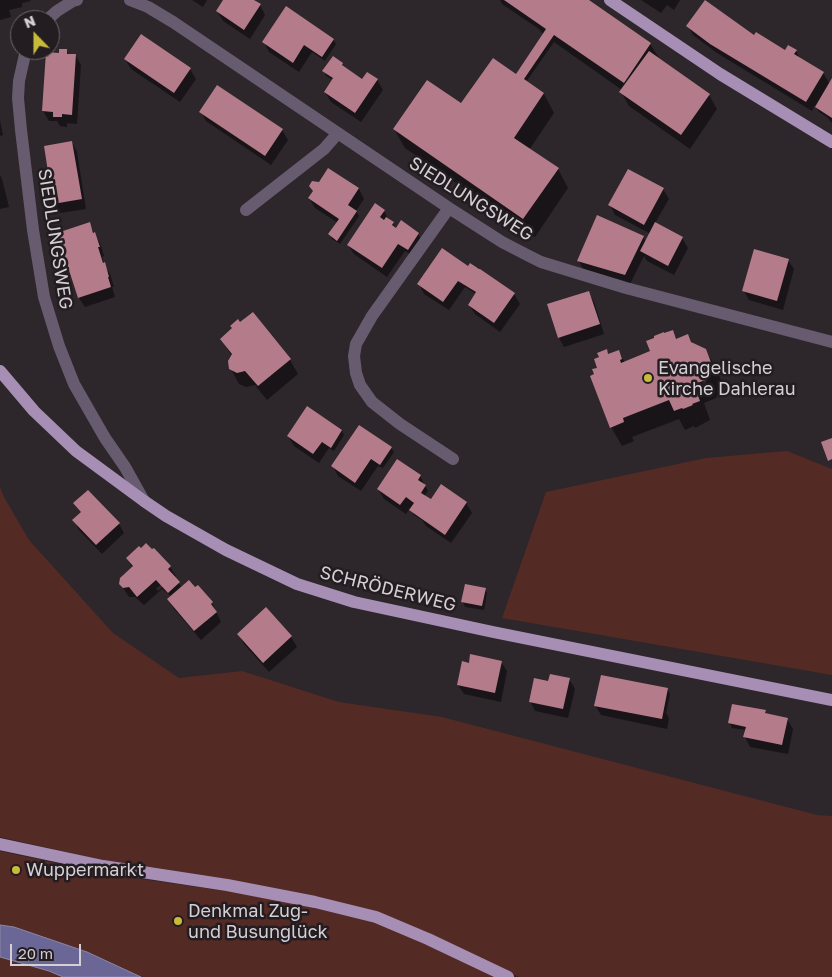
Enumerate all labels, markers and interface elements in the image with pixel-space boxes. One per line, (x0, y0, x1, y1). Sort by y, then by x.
north arrow (10, 10, 60, 60)
text: N (21, 12, 38, 31)
street label: SIEDLUNGSWEG (405, 152, 537, 246)
street label: SIEDLUNGSWEG (33, 167, 77, 311)
place label: Evangelische Kirche Dahlerau (658, 357, 796, 399)
marker: Evangelische Kirche Dahlerau (642, 372, 654, 384)
street label: SCHRÖDERWEG (318, 562, 458, 616)
place label: Wuppermarkt (26, 859, 144, 881)
marker: Wuppermarkt (10, 864, 22, 876)
place label: Denkmal Zug- und Busunglück (188, 900, 328, 942)
marker: Denkmal Zug- und Busunglück (172, 915, 184, 927)
scale bar (12, 934, 84, 966)
text: 20 m (18, 944, 53, 962)

